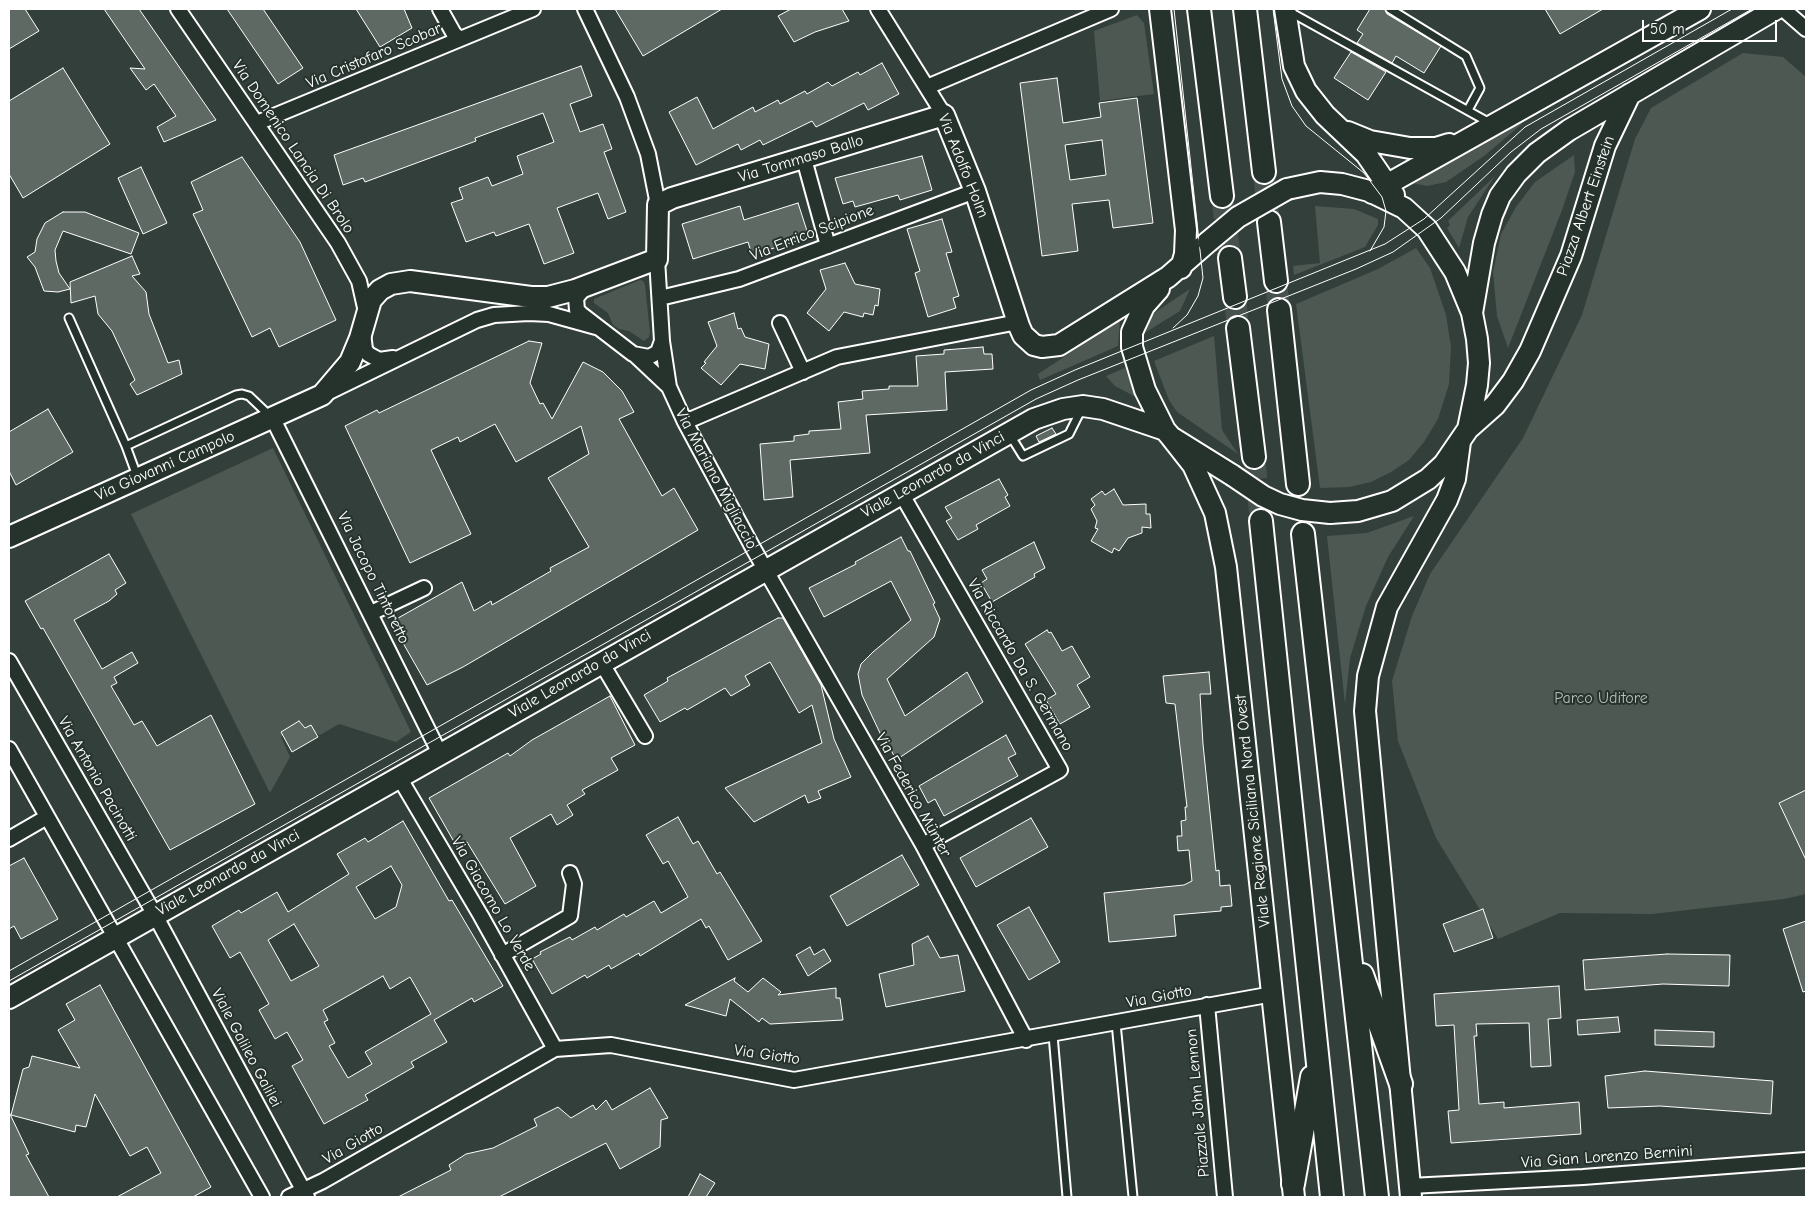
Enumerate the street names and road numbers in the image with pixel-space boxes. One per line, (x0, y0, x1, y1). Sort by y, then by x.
street label: Via Cristofaro Scobar (303, 19, 445, 93)
street label: Via Domenico Lancia Di Brolo (228, 57, 358, 237)
street label: Via Adolfo Holm (933, 111, 993, 221)
street label: Via Tommaso Ballo (736, 131, 866, 187)
street label: Piazza Albert Einstein (1553, 133, 1619, 279)
street label: Via Errico Scipione (747, 201, 877, 265)
street label: Via Mariano Migliaccio (671, 405, 761, 553)
street label: Via Giovanni Campolo (92, 427, 238, 505)
street label: Viale Leonardo da Vinci (858, 428, 1008, 522)
street label: Via Jacopo Tintoretto (333, 509, 413, 647)
street label: Via Riccardo Da S. Germano (963, 575, 1077, 755)
street label: Viale Leonardo da Vinci (505, 625, 655, 723)
street label: Viale Regione Siciliana Nord Ovest (1231, 694, 1275, 928)
street label: Via Antonio Pacinotti (54, 713, 140, 845)
street label: Via Federico Münter (871, 730, 955, 860)
street label: Viale Leonardo da Vinci (153, 826, 303, 920)
street label: Via Giacomo Lo Verde (447, 833, 539, 975)
street label: Via Giotto (1125, 981, 1193, 1013)
street label: Viale Galileo Galilei (207, 985, 285, 1111)
street label: Piazzale John Lennon (1182, 1028, 1214, 1178)
street label: Via Giotto (733, 1041, 801, 1069)
street label: Via Giotto (319, 1119, 387, 1169)
street label: Via Gian Lorenzo Bernini (1521, 1141, 1693, 1173)

